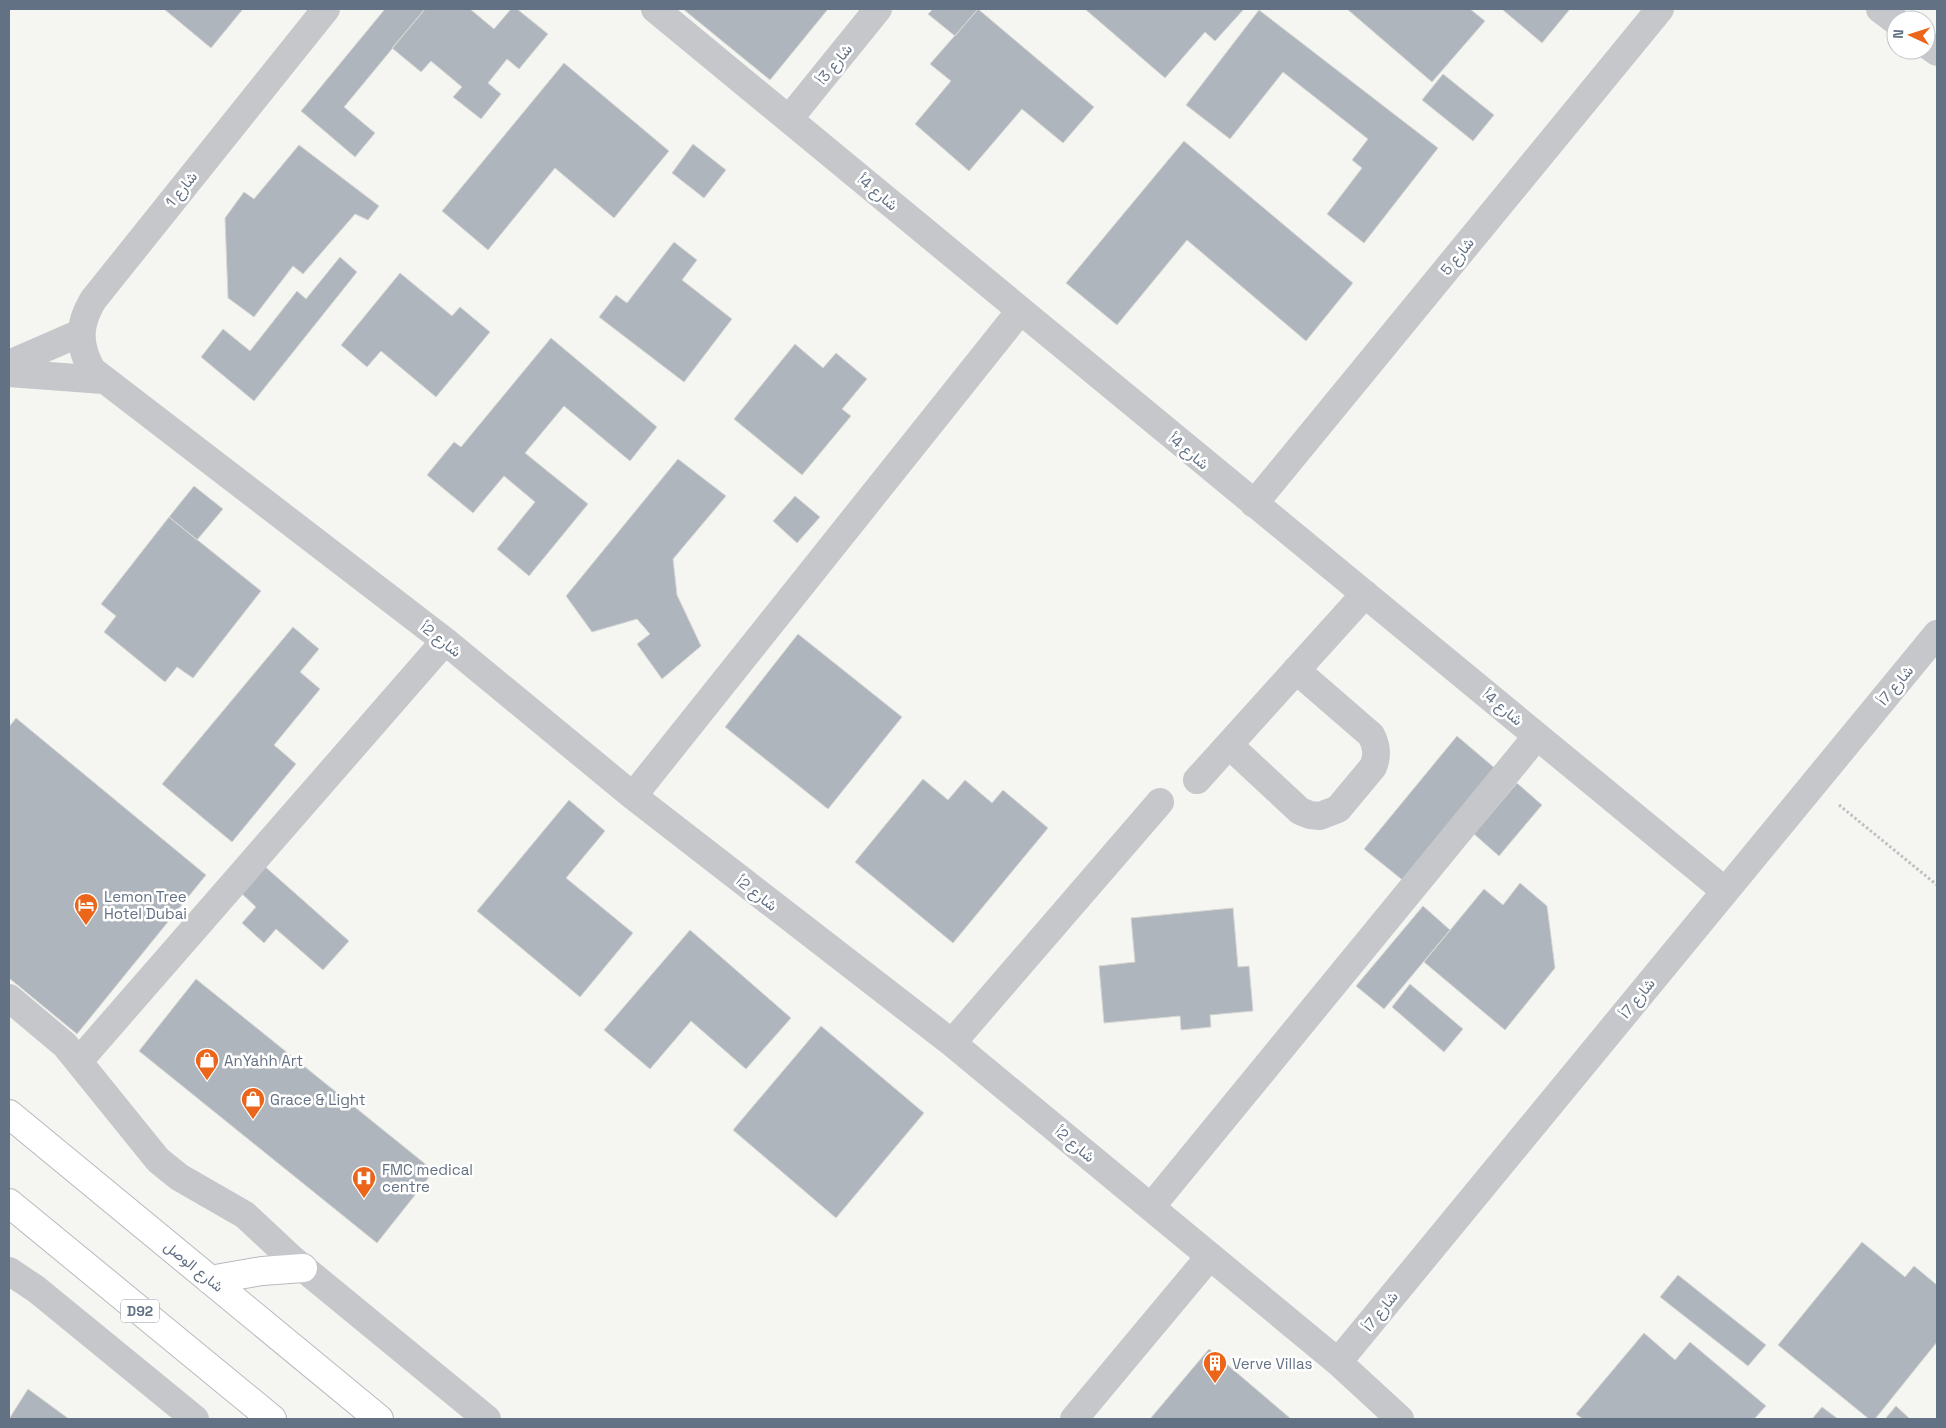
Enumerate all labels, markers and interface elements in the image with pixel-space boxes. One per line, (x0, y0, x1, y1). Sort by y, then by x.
north arrow (1886, 10, 1936, 60)
text: N (1889, 29, 1907, 39)
street label: شارع 3أ (812, 40, 858, 89)
street label: شارع 1 (161, 167, 203, 212)
street label: شارع 4أ (853, 170, 902, 216)
street label: شارع 5 (1436, 233, 1480, 280)
street label: شارع 4أ (1164, 429, 1213, 475)
street label: شارع 2أ (416, 617, 465, 662)
street label: شارع 7أ (1873, 661, 1919, 710)
street label: شارع 4أ (1478, 685, 1527, 731)
street label: شارع 2أ (732, 871, 781, 916)
place label: Lemon Tree Hotel Dubai (104, 887, 187, 923)
hotel icon: Lemon Tree Hotel Dubai (73, 892, 99, 926)
street label: شارع 7أ (1615, 974, 1661, 1023)
shop icon: AnYahh Art (194, 1047, 220, 1081)
place label: AnYahh Art (224, 1051, 303, 1070)
shop icon: Grace & Light (240, 1086, 266, 1120)
place label: Grace & Light (270, 1090, 366, 1109)
street label: شارع 2أ (1050, 1122, 1099, 1168)
place label: FMC medical centre (382, 1160, 473, 1196)
hospital icon: FMC medical centre (351, 1165, 377, 1199)
street label: شارع الوصل (159, 1236, 228, 1297)
street label: شارع 7أ (1358, 1287, 1404, 1336)
road number: D92 (121, 1300, 159, 1322)
building icon: Verve Villas (1202, 1350, 1228, 1384)
place label: Verve Villas (1232, 1354, 1312, 1373)

